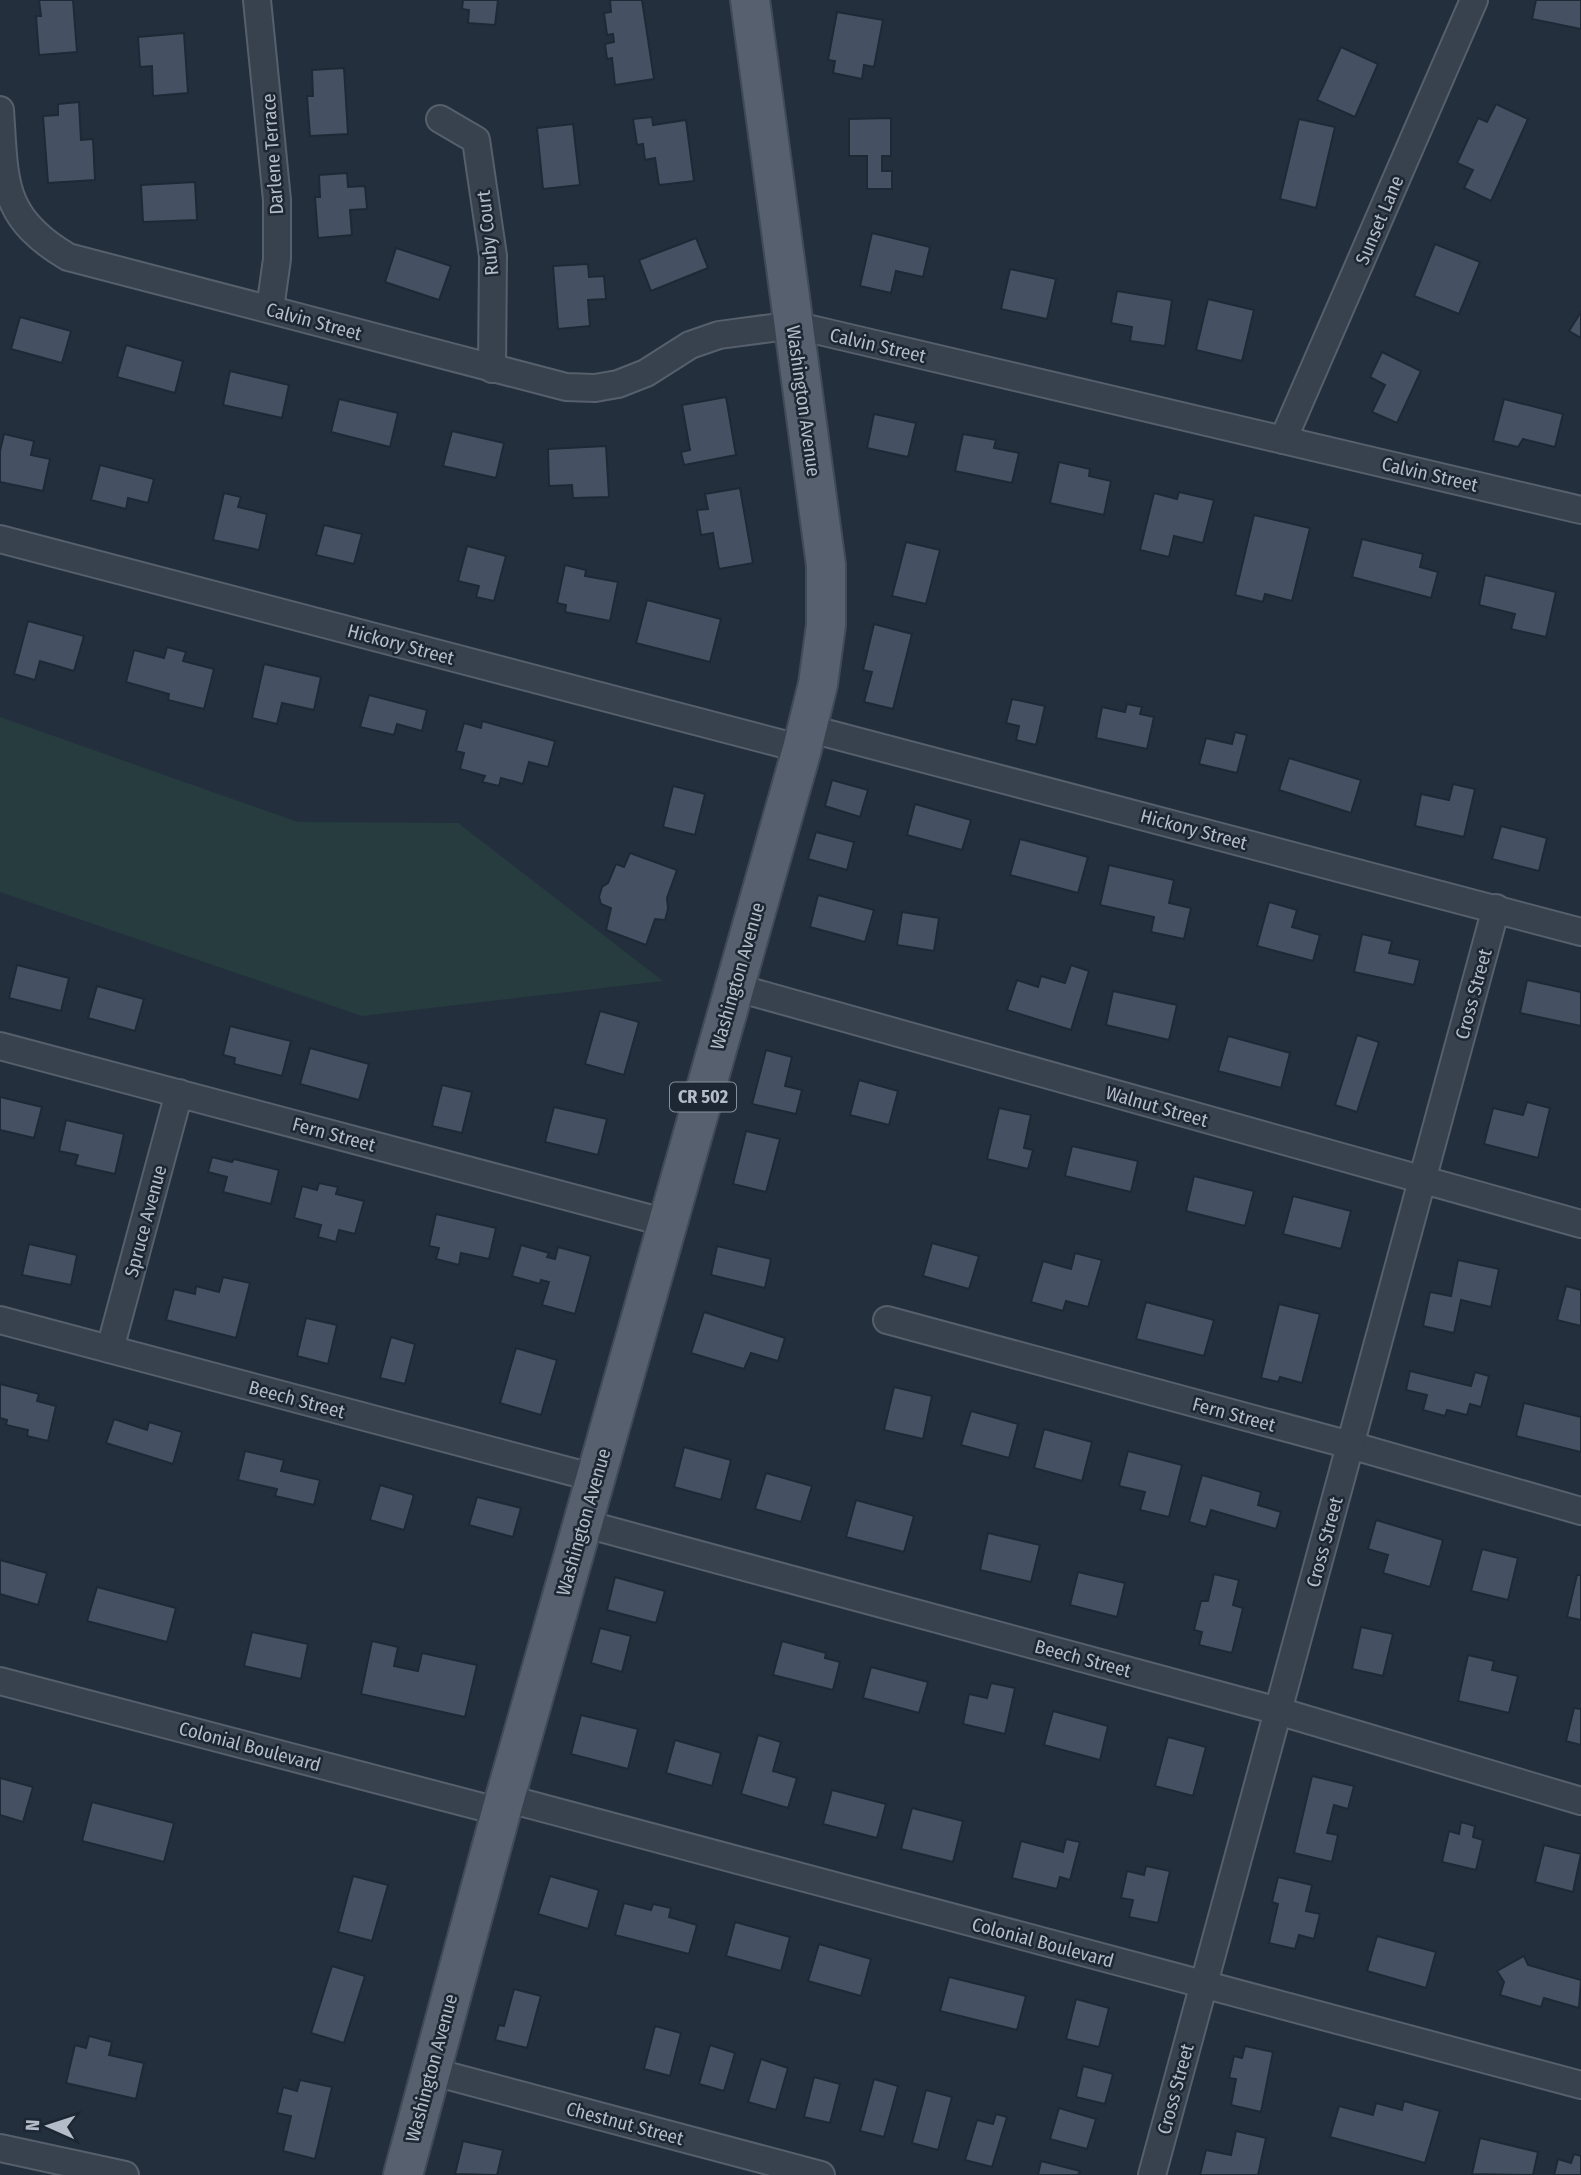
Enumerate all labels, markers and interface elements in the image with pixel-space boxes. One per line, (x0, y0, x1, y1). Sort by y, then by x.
street label: Darlene Terrace (257, 93, 288, 215)
street label: Sunset Lane (1350, 172, 1409, 268)
street label: Ruby Court (472, 189, 503, 277)
street label: Calvin Street (264, 298, 365, 345)
street label: Calvin Street (828, 323, 929, 368)
street label: Washington Avenue (782, 324, 825, 478)
street label: Calvin Street (1380, 452, 1481, 497)
street label: Hickory Street (345, 619, 457, 670)
street label: Hickory Street (1138, 804, 1250, 855)
street label: Washington Avenue (705, 900, 770, 1052)
street label: Cross Street (1450, 946, 1497, 1042)
street label: Walnut Street (1103, 1081, 1211, 1132)
road number: CR 502 (670, 1082, 736, 1112)
street label: Fern Street (290, 1112, 379, 1157)
street label: Spruce Avenue (120, 1163, 171, 1280)
street label: Beech Street (246, 1376, 348, 1424)
street label: Fern Street (1190, 1392, 1279, 1437)
street label: Washington Avenue (551, 1446, 616, 1598)
street label: Cross Street (1301, 1494, 1348, 1590)
street label: Beech Street (1032, 1635, 1134, 1683)
street label: Colonial Boulevard (176, 1716, 323, 1776)
street label: Colonial Boulevard (969, 1912, 1116, 1972)
street label: Washington Avenue (401, 1992, 462, 2145)
street label: Cross Street (1152, 2041, 1199, 2137)
north arrow (14, 2091, 84, 2161)
street label: Chestnut Street (564, 2097, 687, 2150)
text: N (21, 2119, 44, 2131)

